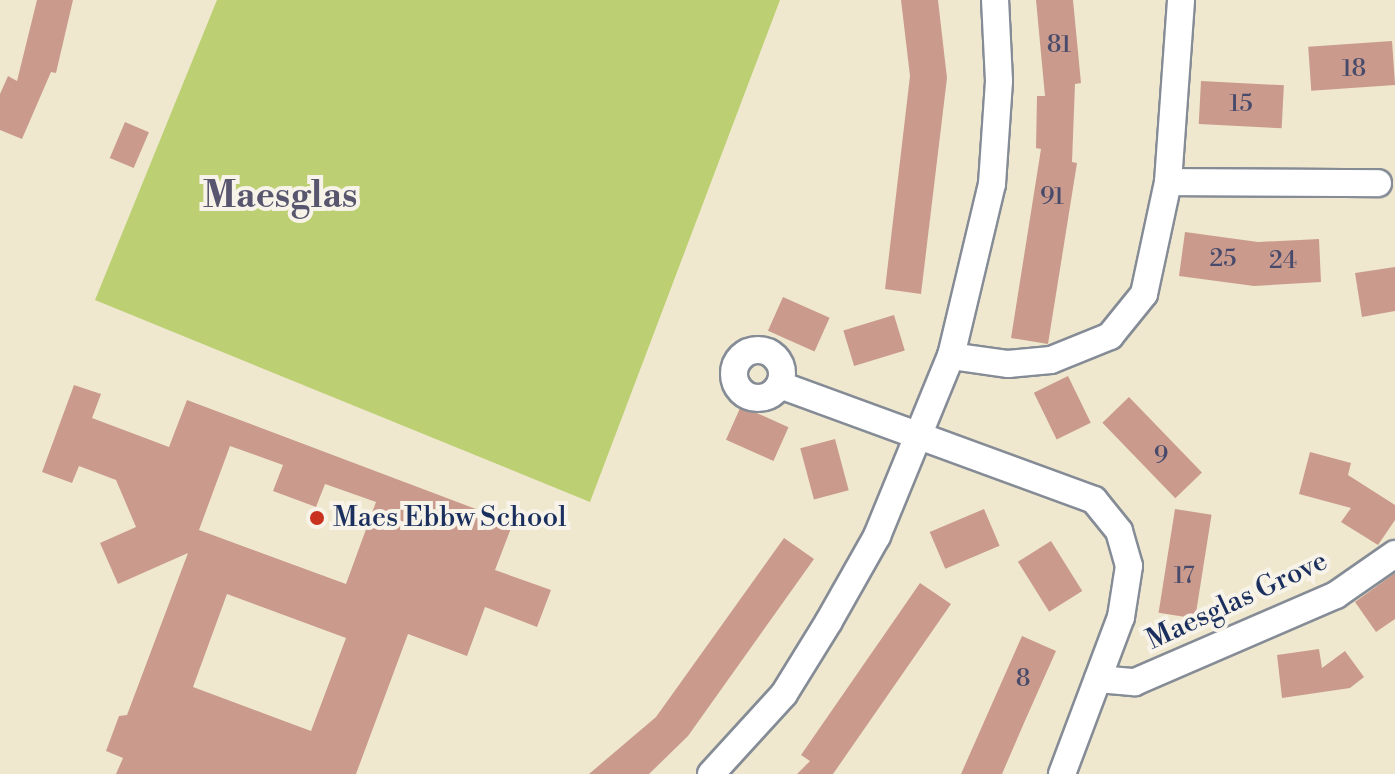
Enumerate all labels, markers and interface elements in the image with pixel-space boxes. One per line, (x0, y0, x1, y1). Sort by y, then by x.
house number: 81 (1047, 32, 1071, 60)
house number: 18 (1342, 56, 1366, 84)
house number: 15 (1229, 91, 1253, 119)
district label: Maesglas (203, 175, 357, 219)
house number: 91 (1040, 184, 1064, 212)
house number: 25 (1210, 246, 1236, 274)
house number: 24 (1269, 248, 1297, 276)
house number: 9 (1154, 443, 1168, 471)
place label: Maes Ebbw School (333, 501, 567, 535)
marker: Maes Ebbw School (308, 509, 326, 527)
street label: Maesglas Grove (1141, 544, 1333, 658)
house number: 17 (1173, 563, 1195, 591)
house number: 8 (1016, 666, 1030, 694)

